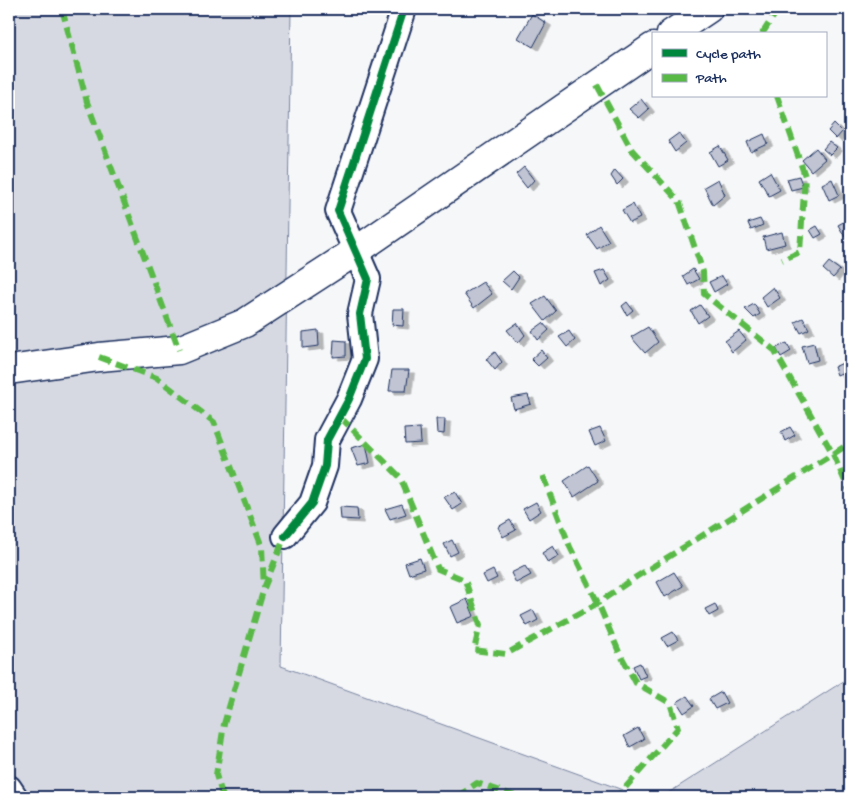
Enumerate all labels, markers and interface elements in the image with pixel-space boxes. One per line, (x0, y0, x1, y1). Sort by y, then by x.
legend (652, 32, 826, 98)
text: Cycle path (696, 46, 761, 64)
text: Path (695, 70, 727, 88)

